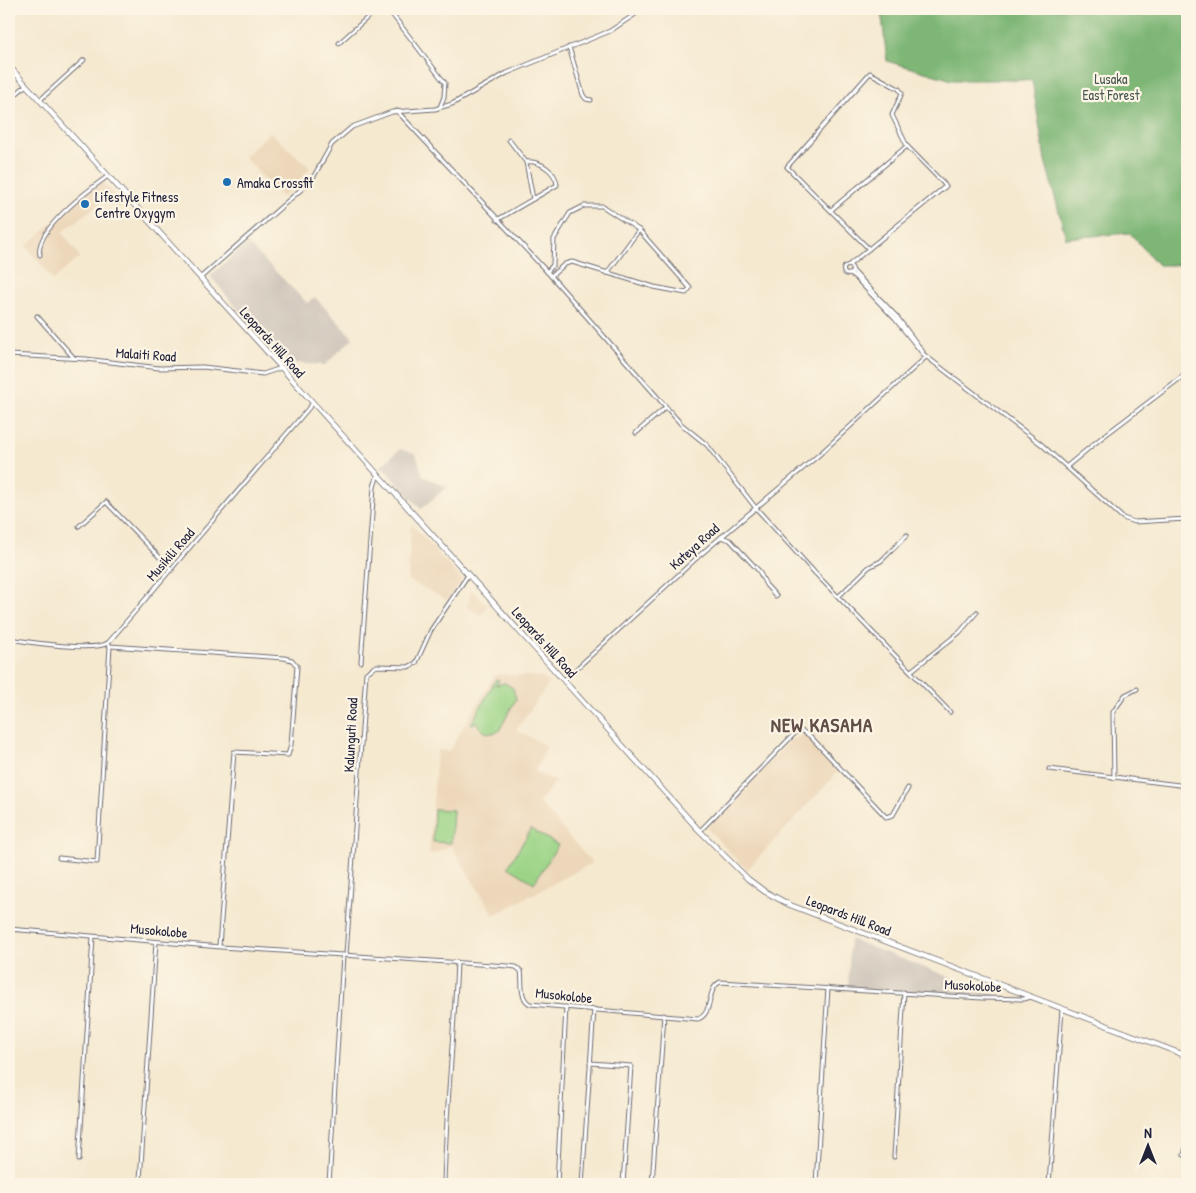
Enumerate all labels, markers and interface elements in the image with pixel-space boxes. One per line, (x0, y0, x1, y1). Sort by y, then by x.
park label: Lusaka East Forest (1082, 69, 1140, 104)
place label: Amaka Crossfit (237, 173, 313, 192)
marker: Amaka Crossfit (221, 176, 233, 188)
place label: Lifestyle Fitness Centre Oxygym (95, 187, 178, 223)
marker: Lifestyle Fitness Centre Oxygym (79, 198, 91, 210)
street label: Leopards Hill Road (235, 302, 310, 383)
street label: Malaiti Road (115, 342, 177, 366)
street label: Kateya Road (665, 518, 724, 574)
street label: Musikili Road (142, 523, 199, 585)
street label: Leopards Hill Road (507, 602, 582, 683)
street label: Kalunguti Road (339, 697, 362, 773)
district label: NEW KASAMA (771, 712, 873, 738)
street label: Leopards Hill Road (804, 890, 895, 941)
street label: Musokolobe (130, 918, 189, 942)
street label: Musokolobe (944, 974, 1002, 996)
street label: Musokolobe (535, 983, 594, 1007)
north arrow (1124, 1120, 1174, 1170)
text: N (1144, 1123, 1152, 1142)

